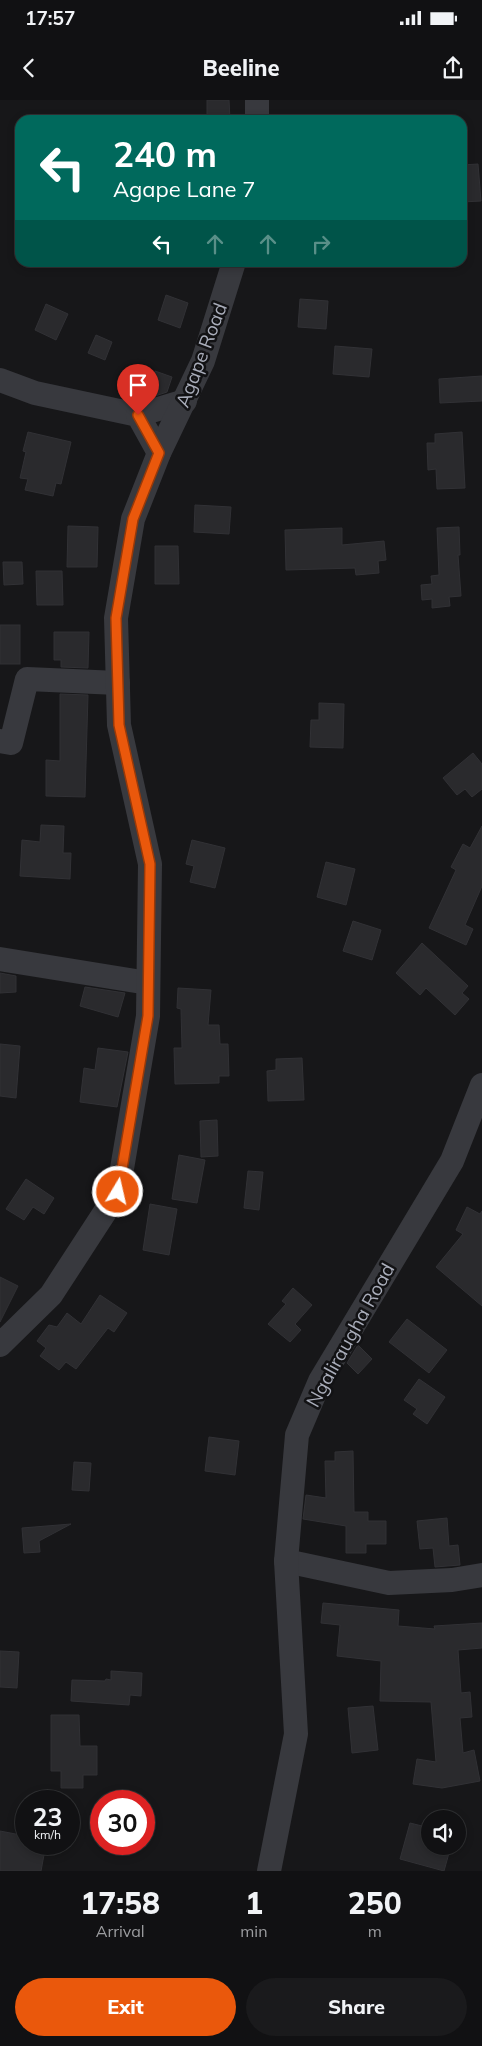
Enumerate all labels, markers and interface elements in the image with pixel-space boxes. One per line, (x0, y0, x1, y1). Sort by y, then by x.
text: 17:57 (25, 6, 75, 30)
icon: back (15, 54, 43, 82)
text: Beeline (202, 54, 280, 82)
icon: share (439, 54, 467, 82)
text: 240 m (113, 132, 217, 176)
icon: left (30, 135, 95, 200)
text: Agape Lane 7 (113, 175, 255, 203)
icon: left (148, 230, 176, 258)
icon: ahead (201, 230, 229, 258)
icon: ahead (254, 230, 282, 258)
icon: right (307, 230, 335, 258)
street label: Agape Road (170, 299, 232, 411)
pin (117, 364, 159, 415)
icon: arrive (124, 371, 152, 399)
position arrow (91, 1165, 143, 1217)
street label: Ngaliraugha Road (301, 1259, 399, 1411)
speed limit sign: 30 (90, 1790, 155, 1855)
text: 23 (32, 1801, 63, 1832)
map controls (421, 1810, 466, 1855)
button: sound (421, 1810, 466, 1855)
text: km/h (34, 1827, 61, 1842)
text: 17:58 (80, 1884, 160, 1922)
text: 1 (245, 1884, 263, 1922)
text: 250 (348, 1884, 402, 1922)
text: Arrival (96, 1921, 145, 1941)
text: min (240, 1921, 268, 1941)
text: m (368, 1921, 382, 1941)
button: Exit (15, 1978, 236, 2036)
button: Share (246, 1978, 467, 2036)

